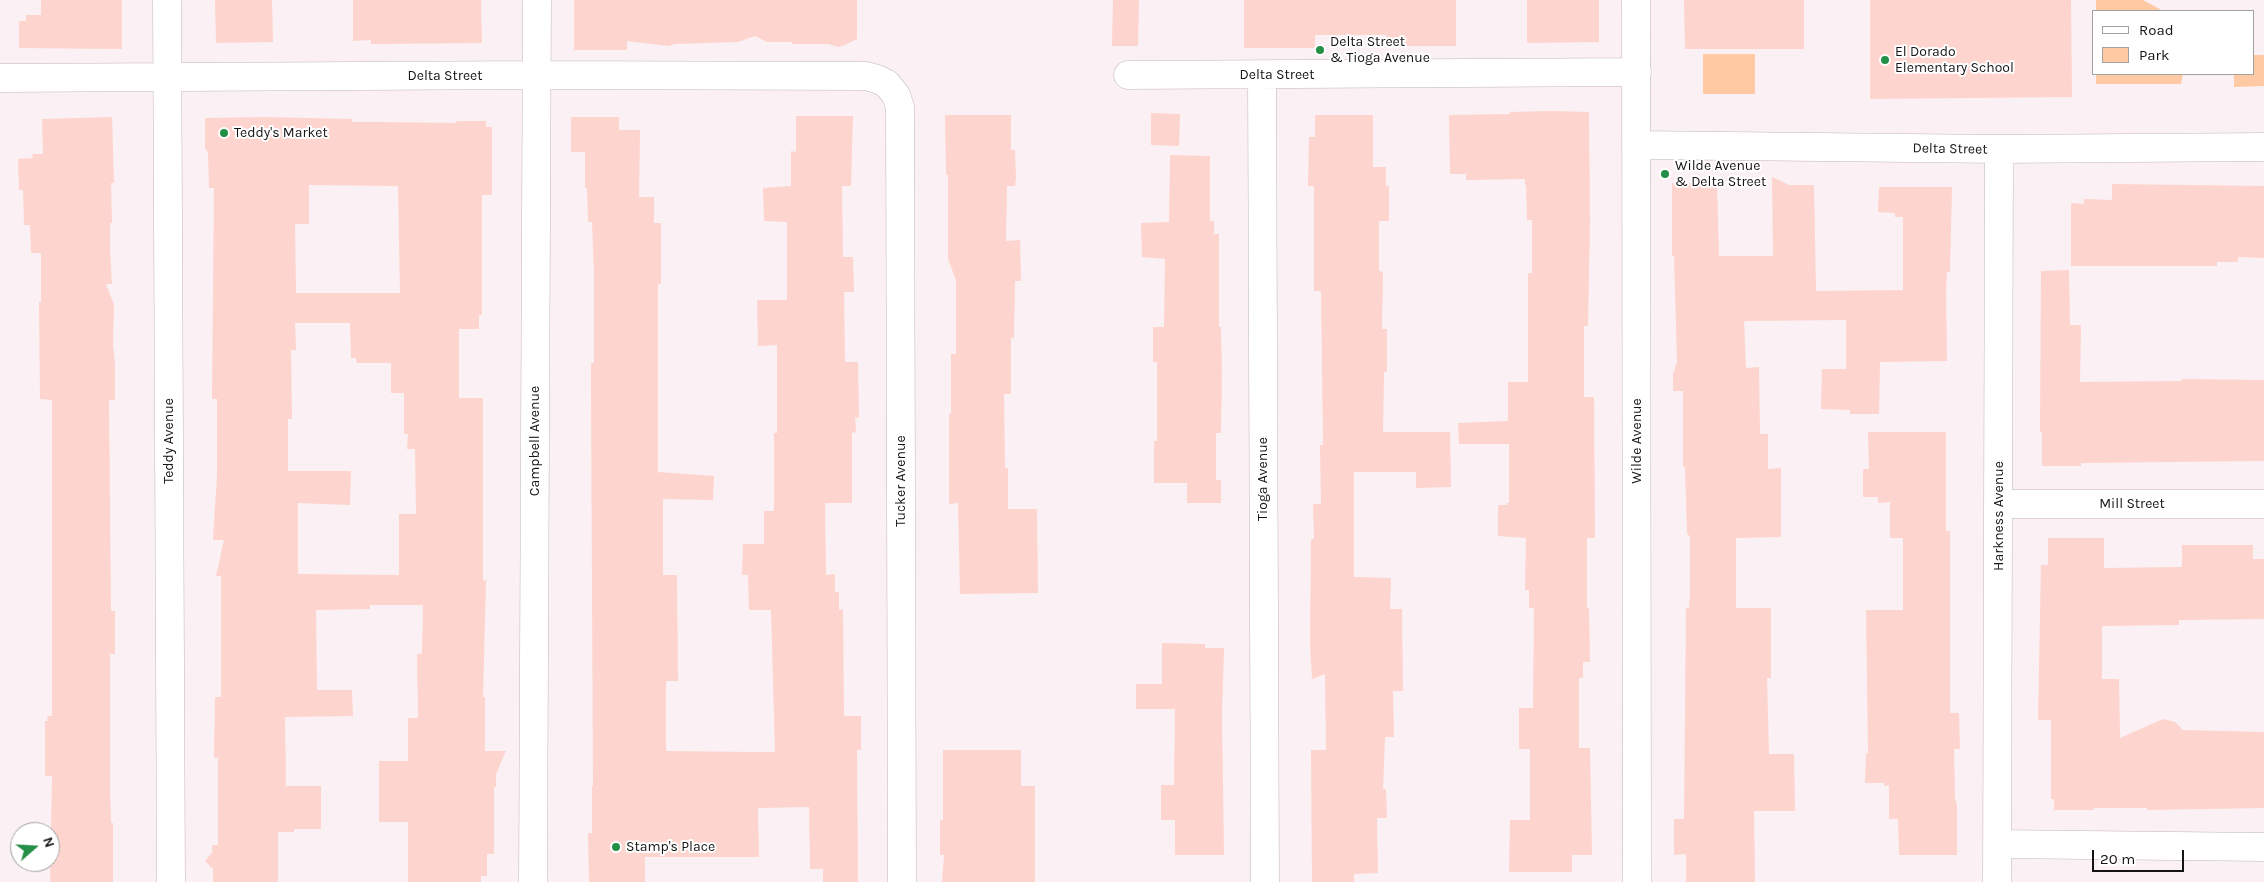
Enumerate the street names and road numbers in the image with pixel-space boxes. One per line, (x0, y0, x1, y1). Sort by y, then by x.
street label: Delta Street (1239, 67, 1315, 83)
street label: Delta Street (407, 68, 483, 84)
street label: Delta Street (1912, 140, 1988, 158)
street label: Campbell Avenue (527, 386, 543, 496)
street label: Teddy Avenue (161, 398, 177, 484)
street label: Wilde Avenue (1629, 398, 1645, 484)
street label: Tucker Avenue (893, 435, 909, 527)
street label: Tioga Avenue (1255, 437, 1271, 521)
street label: Harkness Avenue (1991, 461, 2007, 571)
street label: Mill Street (2099, 496, 2165, 512)

